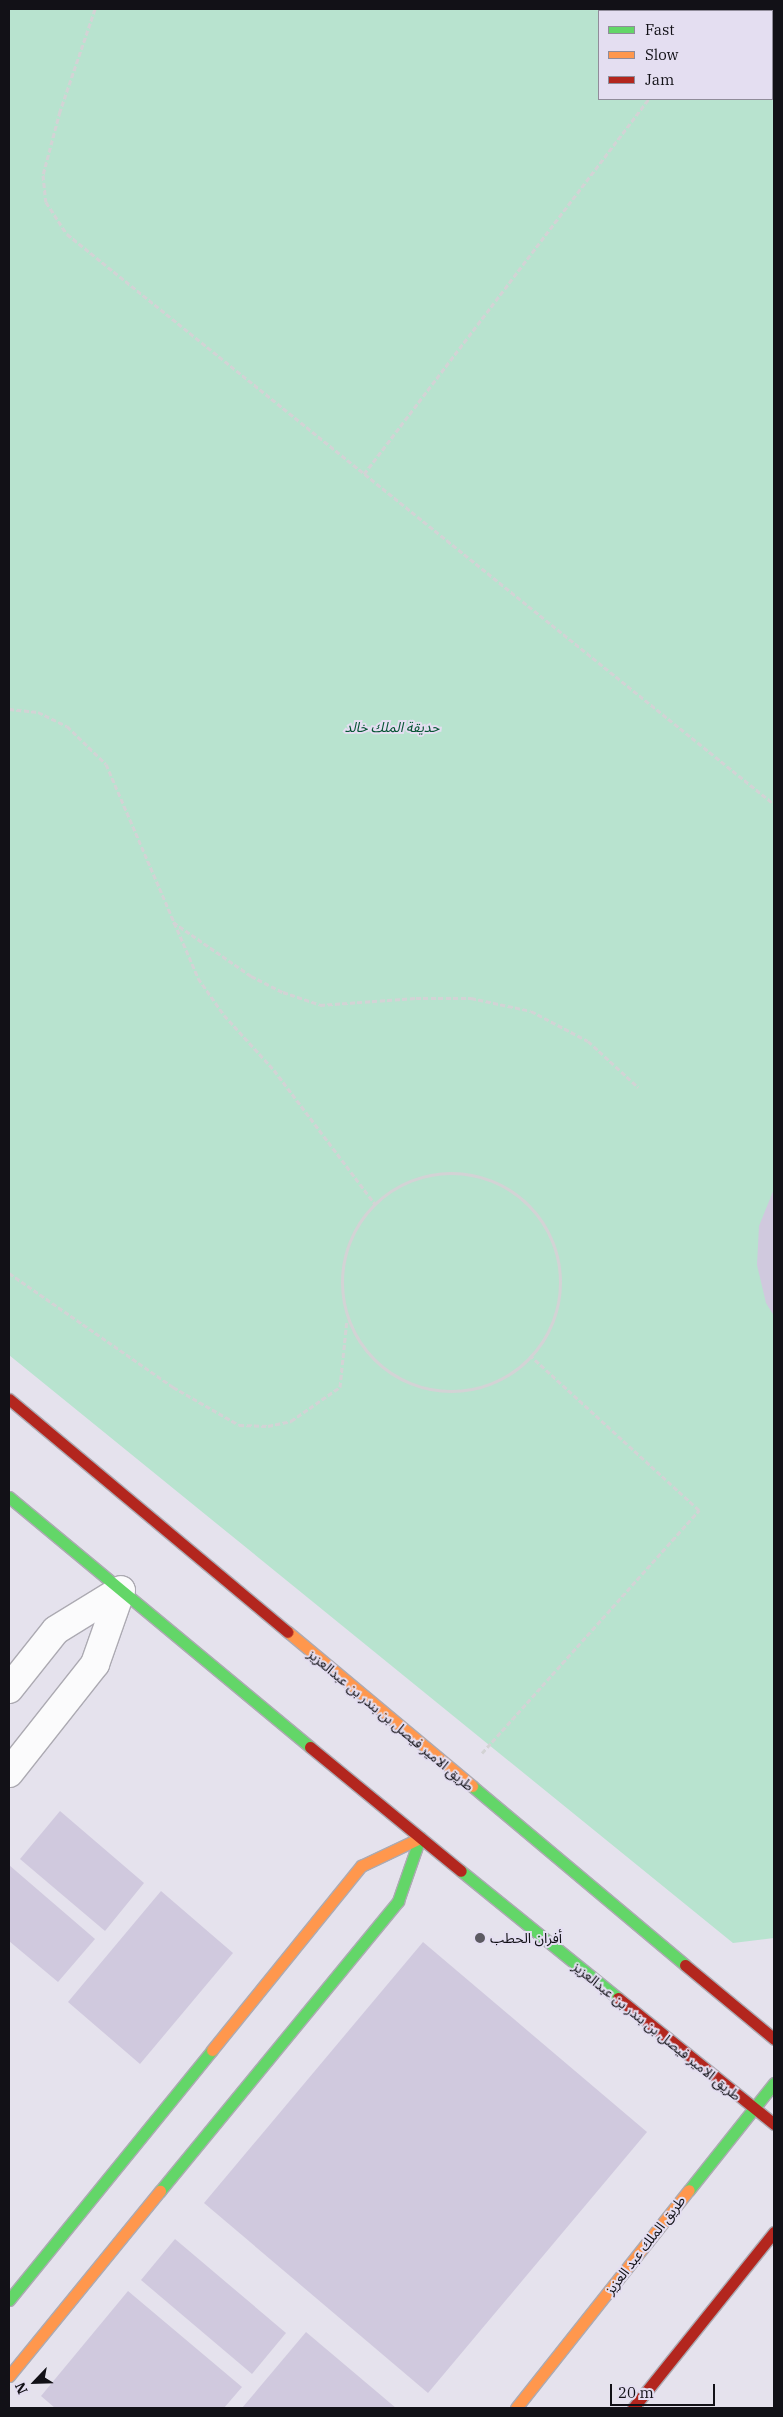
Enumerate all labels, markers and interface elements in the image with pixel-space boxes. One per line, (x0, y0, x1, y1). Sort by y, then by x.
legend (598, 10, 773, 100)
text: Fast (645, 20, 675, 39)
text: Slow (645, 45, 678, 64)
text: Jam (645, 70, 674, 89)
park label: حديقة الملك خالد (344, 719, 440, 735)
street label: طريق الامير فيصل بن بندر بن عبدالعزيز (305, 1646, 477, 1794)
place label: أفران الحطب (490, 1930, 562, 1946)
marker: أفران الحطب (474, 1932, 486, 1944)
street label: طريق الامير فيصل بن بندر بن عبدالعزيز (569, 1958, 745, 2104)
street label: طريق الملك عبد العزيز (601, 2192, 689, 2298)
north arrow (10, 2357, 60, 2407)
scale bar (613, 2374, 718, 2406)
text: N (11, 2379, 32, 2397)
text: 20 m (618, 2383, 654, 2402)

